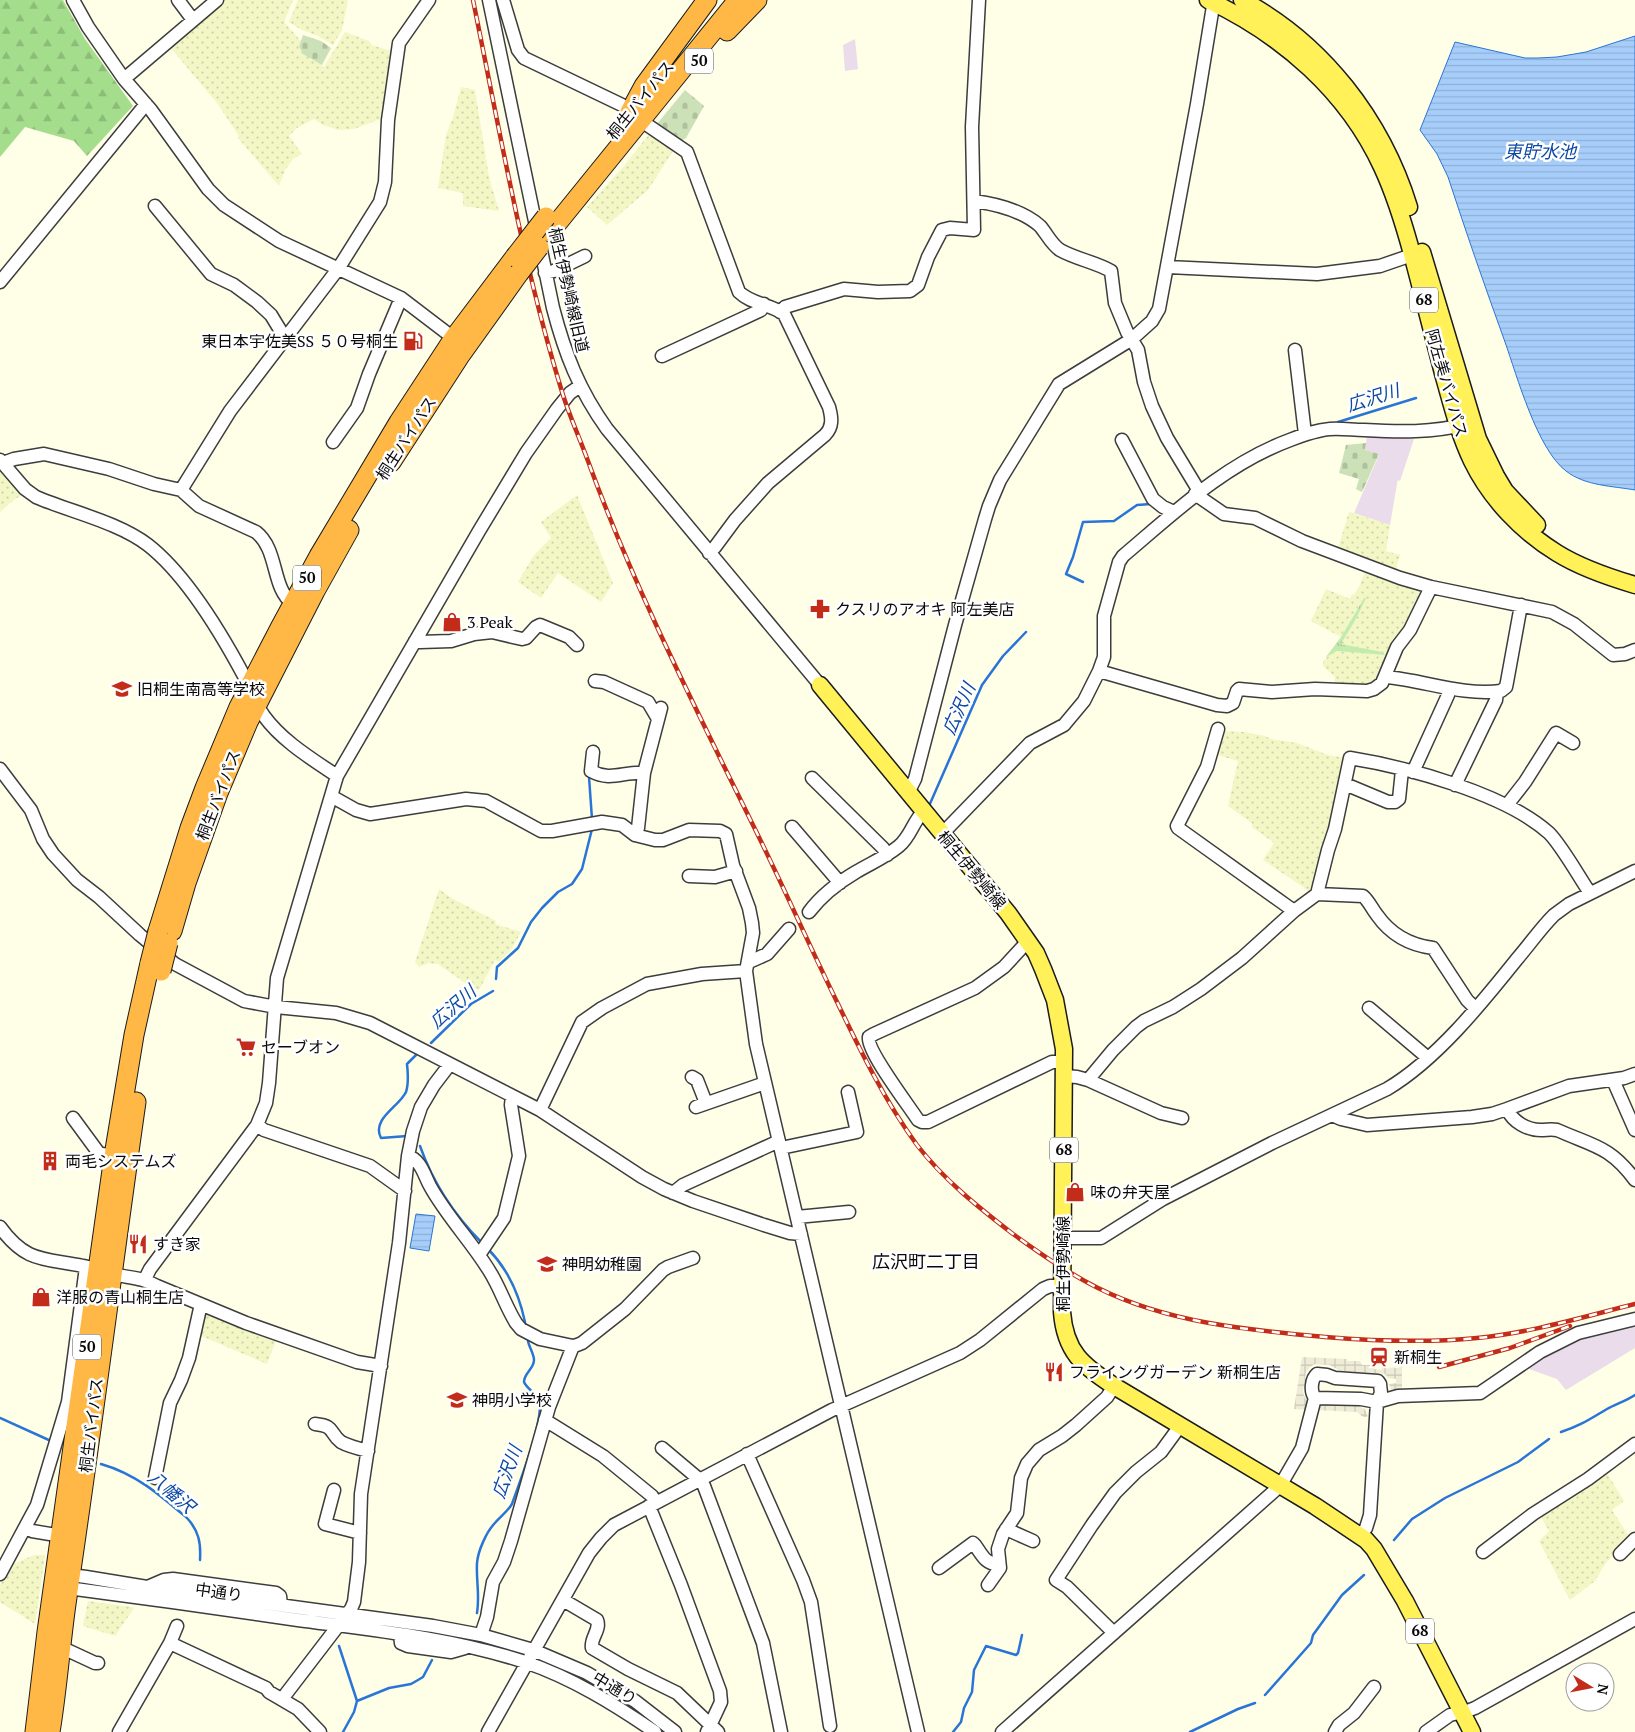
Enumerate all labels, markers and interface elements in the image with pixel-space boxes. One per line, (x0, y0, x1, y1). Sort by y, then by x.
road number: 50 (685, 48, 713, 74)
street label: 桐生バイパス (601, 56, 679, 144)
water label: 東貯水池 (1504, 139, 1578, 163)
street label: 桐生伊勢崎線旧道 (544, 225, 594, 355)
road number: 68 (1410, 288, 1438, 312)
street label: 阿左美バイパス (1421, 326, 1473, 440)
place label: 東日本宇佐美SS ５０号桐生 (201, 330, 398, 352)
fuel station icon: 東日本宇佐美SS ５０号桐生 (402, 330, 424, 352)
water label: 広沢川 (1343, 377, 1404, 416)
street label: 桐生バイパス (371, 392, 441, 484)
road number: 50 (293, 566, 321, 590)
pharmacy icon: クスリのアオキ 阿左美店 (809, 598, 831, 620)
place label: クスリのアオキ 阿左美店 (835, 598, 1014, 620)
shop icon: 3 Peak (441, 611, 463, 633)
place label: 3 Peak (467, 611, 514, 633)
water label: 広沢川 (936, 677, 981, 738)
school or university icon: 旧桐生南高等学校 (111, 678, 133, 700)
place label: 旧桐生南高等学校 (137, 678, 265, 700)
street label: 桐生バイパス (191, 746, 245, 844)
street label: 桐生伊勢崎線 (933, 826, 1011, 914)
water label: 広沢川 (424, 978, 482, 1033)
supermarket icon: セーブオン (235, 1036, 257, 1058)
place label: セーブオン (261, 1036, 340, 1058)
road number: 68 (1050, 1138, 1078, 1162)
building icon: 両毛システムズ (39, 1150, 61, 1172)
place label: 両毛システムズ (65, 1150, 177, 1172)
shop icon: 味の弁天屋 (1064, 1181, 1086, 1203)
place label: 味の弁天屋 (1090, 1181, 1170, 1203)
street label: 桐生伊勢崎線 (1052, 1216, 1074, 1312)
restaurant icon: すき家 (127, 1233, 149, 1255)
place label: すき家 (153, 1233, 201, 1255)
district label: 広沢町二丁目 (872, 1249, 980, 1273)
school or university icon: 神明幼稚園 (536, 1253, 558, 1275)
place label: 神明幼稚園 (562, 1253, 642, 1275)
shop icon: 洋服の青山桐生店 (30, 1286, 52, 1308)
place label: 洋服の青山桐生店 (56, 1286, 184, 1308)
road number: 50 (73, 1334, 101, 1360)
station icon: 新桐生 (1368, 1346, 1390, 1368)
place label: 新桐生 (1394, 1346, 1442, 1368)
restaurant icon: フライングガーデン 新桐生店 (1043, 1361, 1065, 1383)
place label: フライングガーデン 新桐生店 (1069, 1361, 1281, 1383)
street label: 桐生バイパス (74, 1376, 108, 1474)
school or university icon: 神明小学校 (446, 1389, 468, 1411)
place label: 神明小学校 (472, 1389, 552, 1411)
water label: 広沢川 (486, 1440, 527, 1501)
water label: 八幡沢 (143, 1465, 202, 1519)
street label: 中通り (194, 1578, 244, 1606)
road number: 68 (1406, 1618, 1434, 1644)
north arrow (1565, 1662, 1615, 1712)
street label: 中通り (589, 1666, 641, 1710)
text: N (1593, 1682, 1614, 1697)

